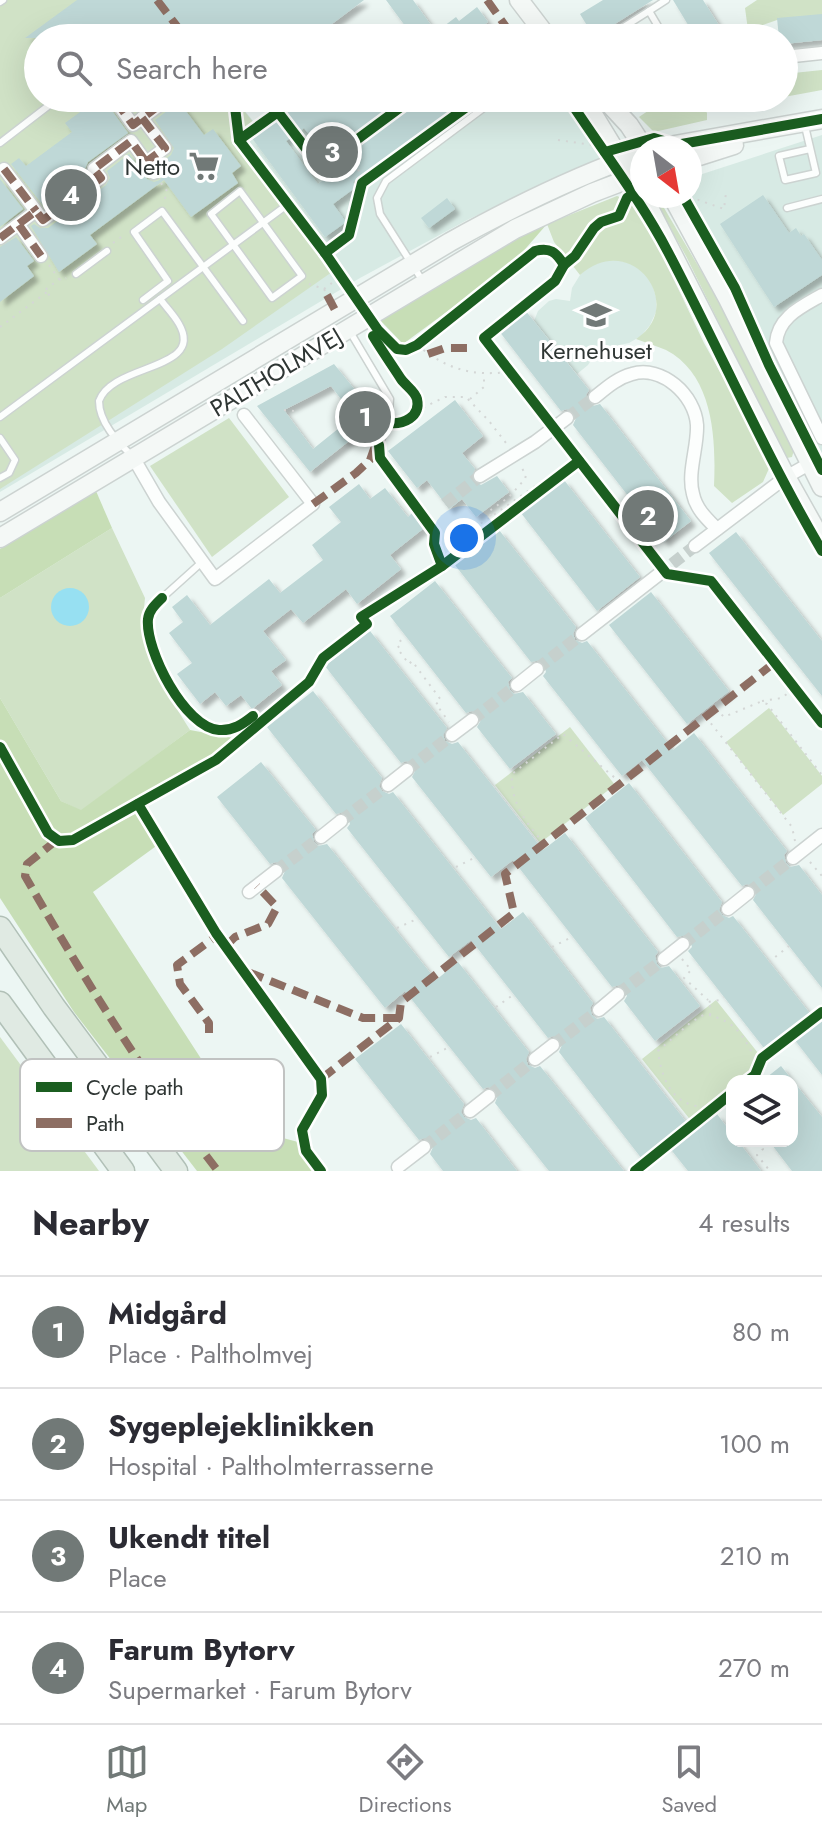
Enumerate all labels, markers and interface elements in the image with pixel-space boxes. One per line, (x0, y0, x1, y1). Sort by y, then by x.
search box (24, 24, 798, 112)
icon: search (52, 46, 96, 90)
text: Search here (116, 47, 268, 90)
pin: 3 (306, 122, 358, 182)
north arrow (630, 136, 702, 208)
place label: Netto (124, 149, 180, 184)
supermarket icon: Netto (187, 149, 221, 183)
pin: 4 (45, 165, 97, 225)
school or university icon: Kernehuset (579, 298, 613, 332)
street label: PALTHOLMVEJ (203, 319, 349, 425)
place label: Kernehuset (540, 333, 652, 368)
pin: 1 (339, 387, 391, 447)
pin: 2 (622, 486, 674, 546)
your location (444, 518, 484, 558)
legend (20, 1059, 284, 1151)
text: Cycle path (86, 1071, 184, 1103)
map controls (726, 1075, 798, 1147)
button: layers (726, 1075, 798, 1147)
text: Path (86, 1107, 125, 1139)
text: Nearby (32, 1199, 149, 1248)
text: 4 results (698, 1204, 790, 1242)
text: Midgård (108, 1292, 227, 1335)
text: 1 (51, 1313, 65, 1351)
text: 80 m (732, 1313, 790, 1351)
text: Place · Paltholmvej (108, 1335, 313, 1373)
text: Sygeplejeklinikken (108, 1404, 374, 1447)
text: 2 (49, 1425, 67, 1463)
text: 100 m (719, 1425, 790, 1463)
text: Hospital · Paltholmterrasserne (108, 1447, 434, 1485)
text: Ukendt titel (108, 1516, 270, 1559)
text: 3 (50, 1537, 66, 1575)
text: 210 m (720, 1537, 790, 1575)
text: Place (108, 1559, 167, 1597)
text: Farum Bytorv (108, 1628, 295, 1671)
text: 4 (49, 1649, 67, 1687)
text: 270 m (718, 1649, 790, 1687)
text: Supermarket · Farum Bytorv (108, 1671, 412, 1709)
tab: Map (105, 1740, 149, 1820)
tab: Directions (359, 1740, 452, 1820)
tab: Saved (661, 1740, 717, 1820)

